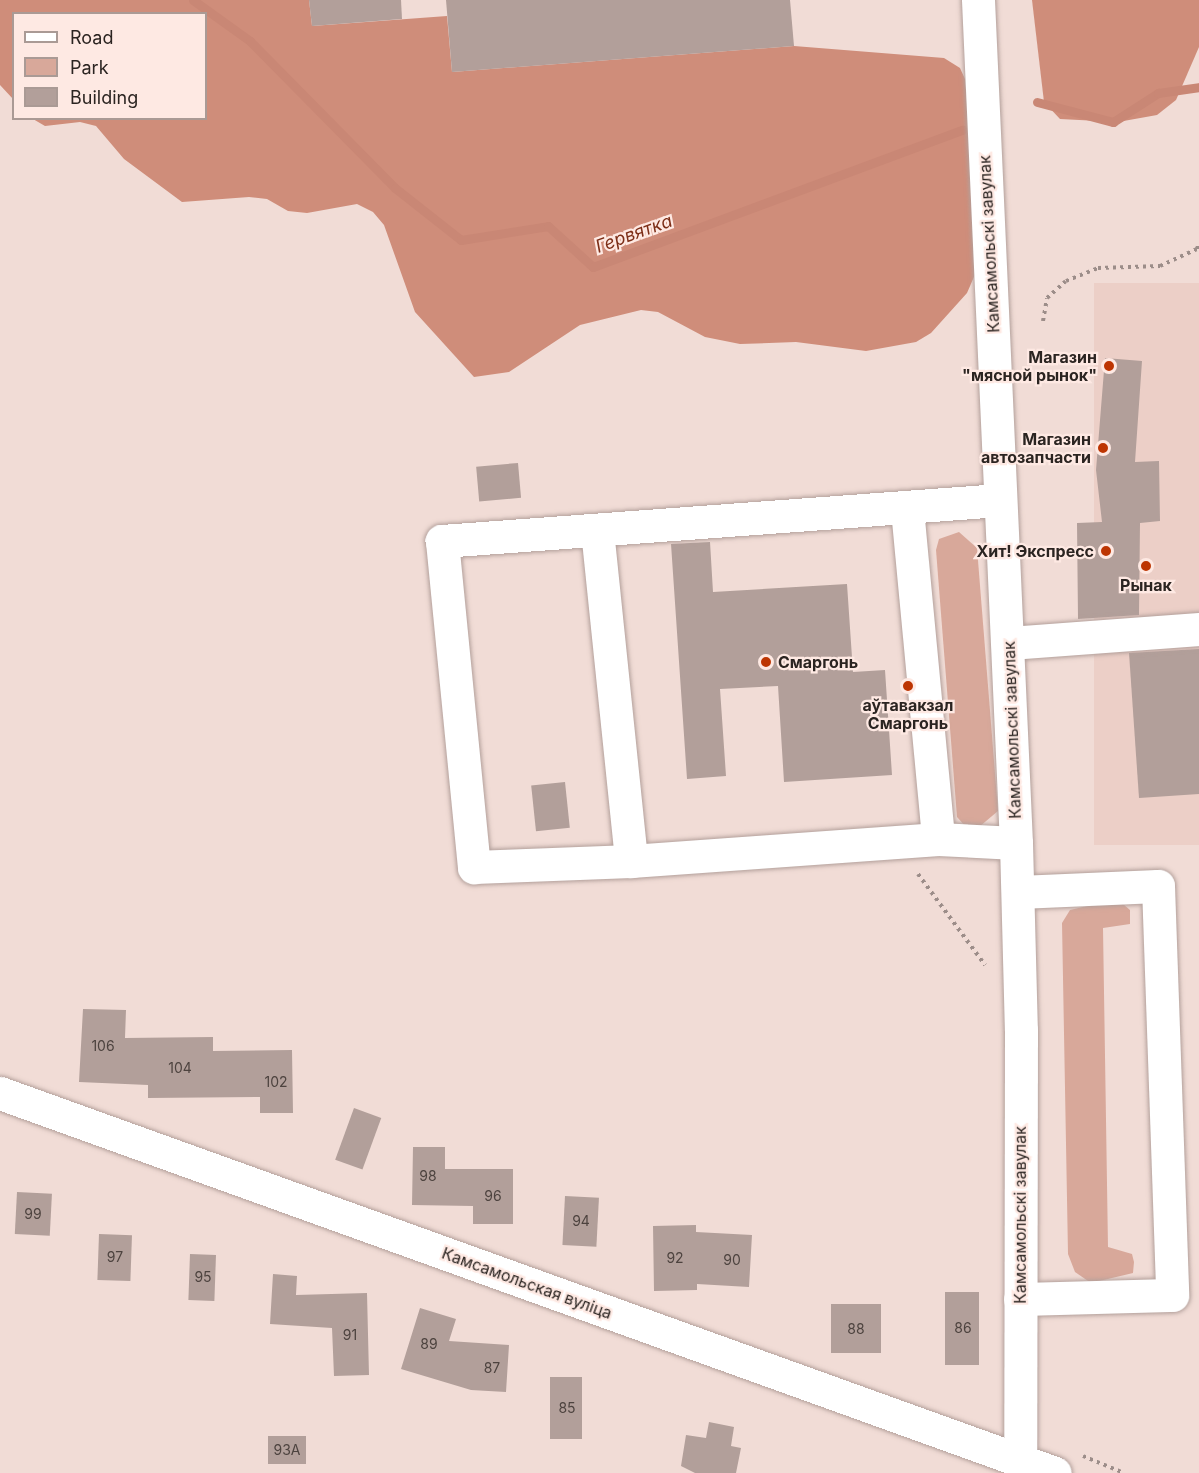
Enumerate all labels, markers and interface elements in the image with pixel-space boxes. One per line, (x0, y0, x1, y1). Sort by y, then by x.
legend (12, 12, 207, 120)
text: Road (70, 27, 113, 48)
text: Park (70, 57, 109, 78)
text: Building (70, 87, 138, 108)
street label: Камсамольскі завулак (975, 155, 1003, 333)
water label: Гервятка (593, 210, 675, 258)
place label: Магазин "мясной рынок" (962, 347, 1097, 385)
marker: Магазин "мясной рынок" (1102, 359, 1116, 373)
place label: Магазин автозапчасти (981, 429, 1091, 467)
marker: Магазин автозапчасти (1096, 441, 1110, 455)
place label: Хит! Экспресс (976, 541, 1094, 561)
marker: Хит! Экспресс (1099, 544, 1113, 558)
marker: Рынак (1139, 559, 1153, 573)
place label: Рынак (1120, 575, 1172, 595)
street label: Камсамольскі завулак (999, 641, 1025, 819)
place label: Смаргонь (778, 652, 858, 672)
marker: Смаргонь (759, 655, 773, 669)
marker: аўтавакзал Смаргонь (901, 679, 915, 693)
place label: аўтавакзал Смаргонь (863, 695, 953, 733)
house number: 106 (91, 1038, 115, 1054)
house number: 104 (168, 1060, 192, 1076)
house number: 102 (264, 1074, 288, 1090)
street label: Камсамольскі завулак (1010, 1126, 1030, 1304)
house number: 98 (419, 1168, 437, 1184)
house number: 96 (484, 1188, 502, 1204)
house number: 99 (24, 1206, 42, 1222)
house number: 94 (572, 1213, 590, 1229)
street label: Камсамольская вуліца (439, 1243, 615, 1323)
house number: 97 (107, 1249, 123, 1265)
house number: 92 (666, 1250, 684, 1266)
house number: 90 (723, 1252, 741, 1268)
house number: 95 (194, 1269, 212, 1285)
house number: 86 (954, 1320, 972, 1336)
house number: 88 (847, 1321, 865, 1337)
house number: 91 (343, 1327, 357, 1343)
house number: 89 (420, 1336, 438, 1352)
house number: 87 (484, 1360, 500, 1376)
house number: 85 (558, 1400, 576, 1416)
house number: 93А (274, 1442, 300, 1458)

